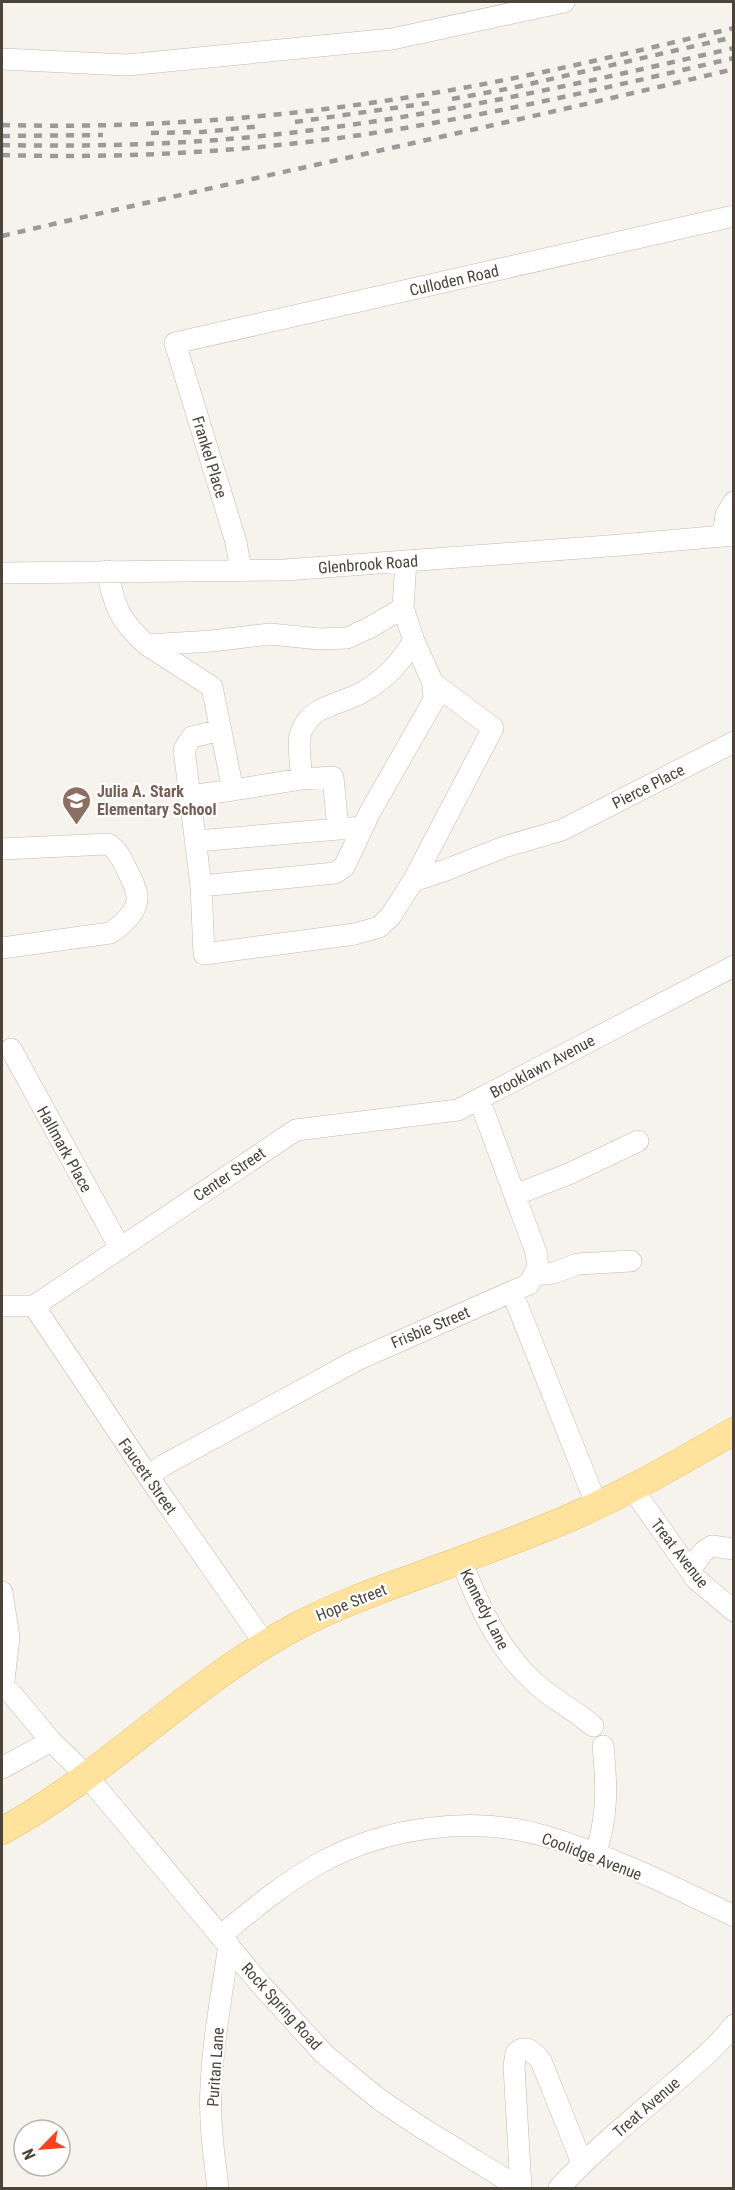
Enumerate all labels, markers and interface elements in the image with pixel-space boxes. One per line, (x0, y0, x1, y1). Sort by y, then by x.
street label: Culloden Road (408, 261, 501, 300)
street label: Frankel Place (188, 414, 231, 500)
street label: Glenbrook Road (317, 552, 419, 577)
street label: Pierce Place (609, 760, 687, 813)
place label: Julia A. Stark Elementary School (97, 782, 216, 819)
school or university icon: Julia A. Stark Elementary School (60, 784, 92, 826)
street label: Brooklawn Avenue (487, 1031, 598, 1102)
street label: Hallmark Place (33, 1103, 96, 1196)
street label: Center Street (190, 1143, 269, 1205)
street label: Frisbie Street (388, 1302, 473, 1353)
street label: Faucett Street (114, 1435, 181, 1518)
street label: Treat Avenue (647, 1515, 712, 1592)
street label: Kennedy Lane (456, 1566, 513, 1653)
street label: Hope Street (313, 1580, 390, 1625)
street label: Coolidge Avenue (539, 1829, 644, 1884)
street label: Rock Spring Road (237, 1959, 326, 2054)
street label: Puritan Lane (203, 2027, 228, 2107)
street label: Treat Avenue (609, 2073, 684, 2141)
north arrow (12, 2118, 72, 2178)
text: N (18, 2146, 40, 2163)

